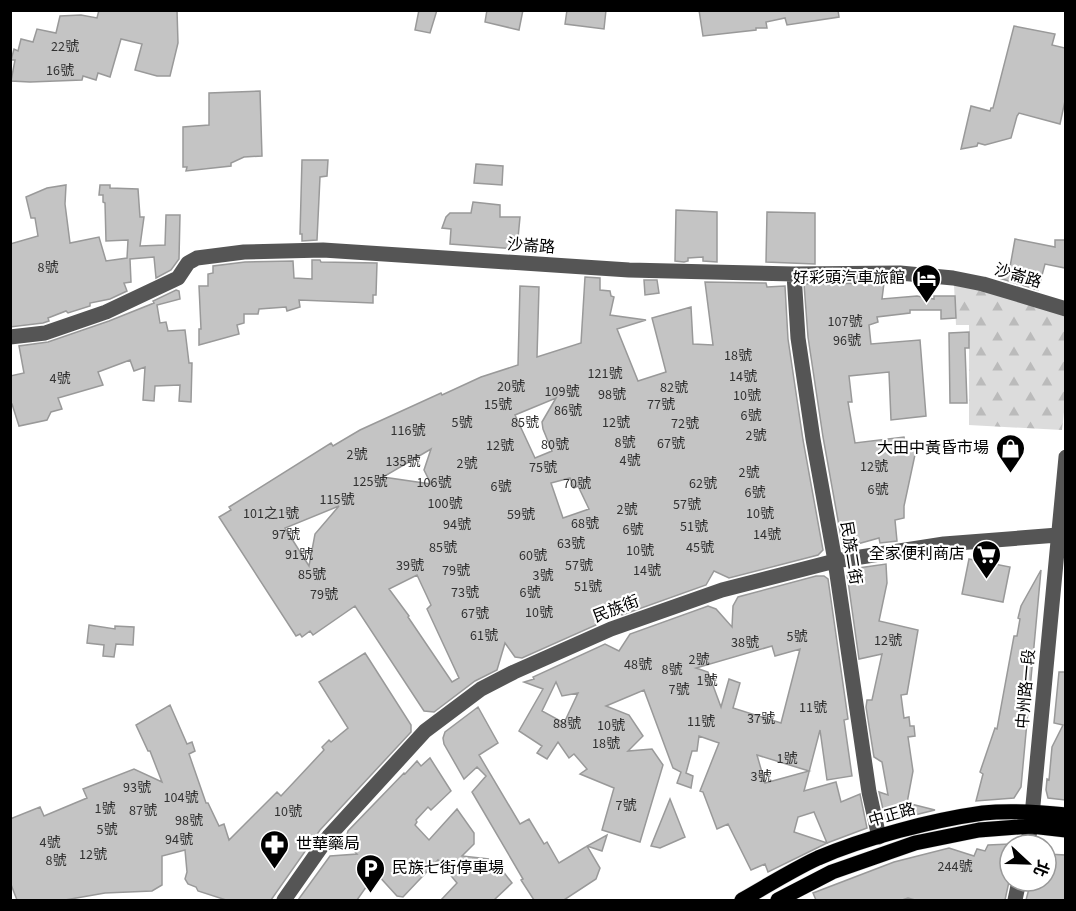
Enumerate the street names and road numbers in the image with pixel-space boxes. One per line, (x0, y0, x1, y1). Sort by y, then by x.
street label: 沙崙路 (506, 233, 556, 259)
street label: 沙崙路 (992, 258, 1044, 294)
street label: 民族二街 (835, 520, 867, 586)
street label: 民族街 (590, 590, 642, 628)
street label: 中州路一段 (1012, 648, 1040, 730)
street label: 中正路 (866, 798, 918, 832)

